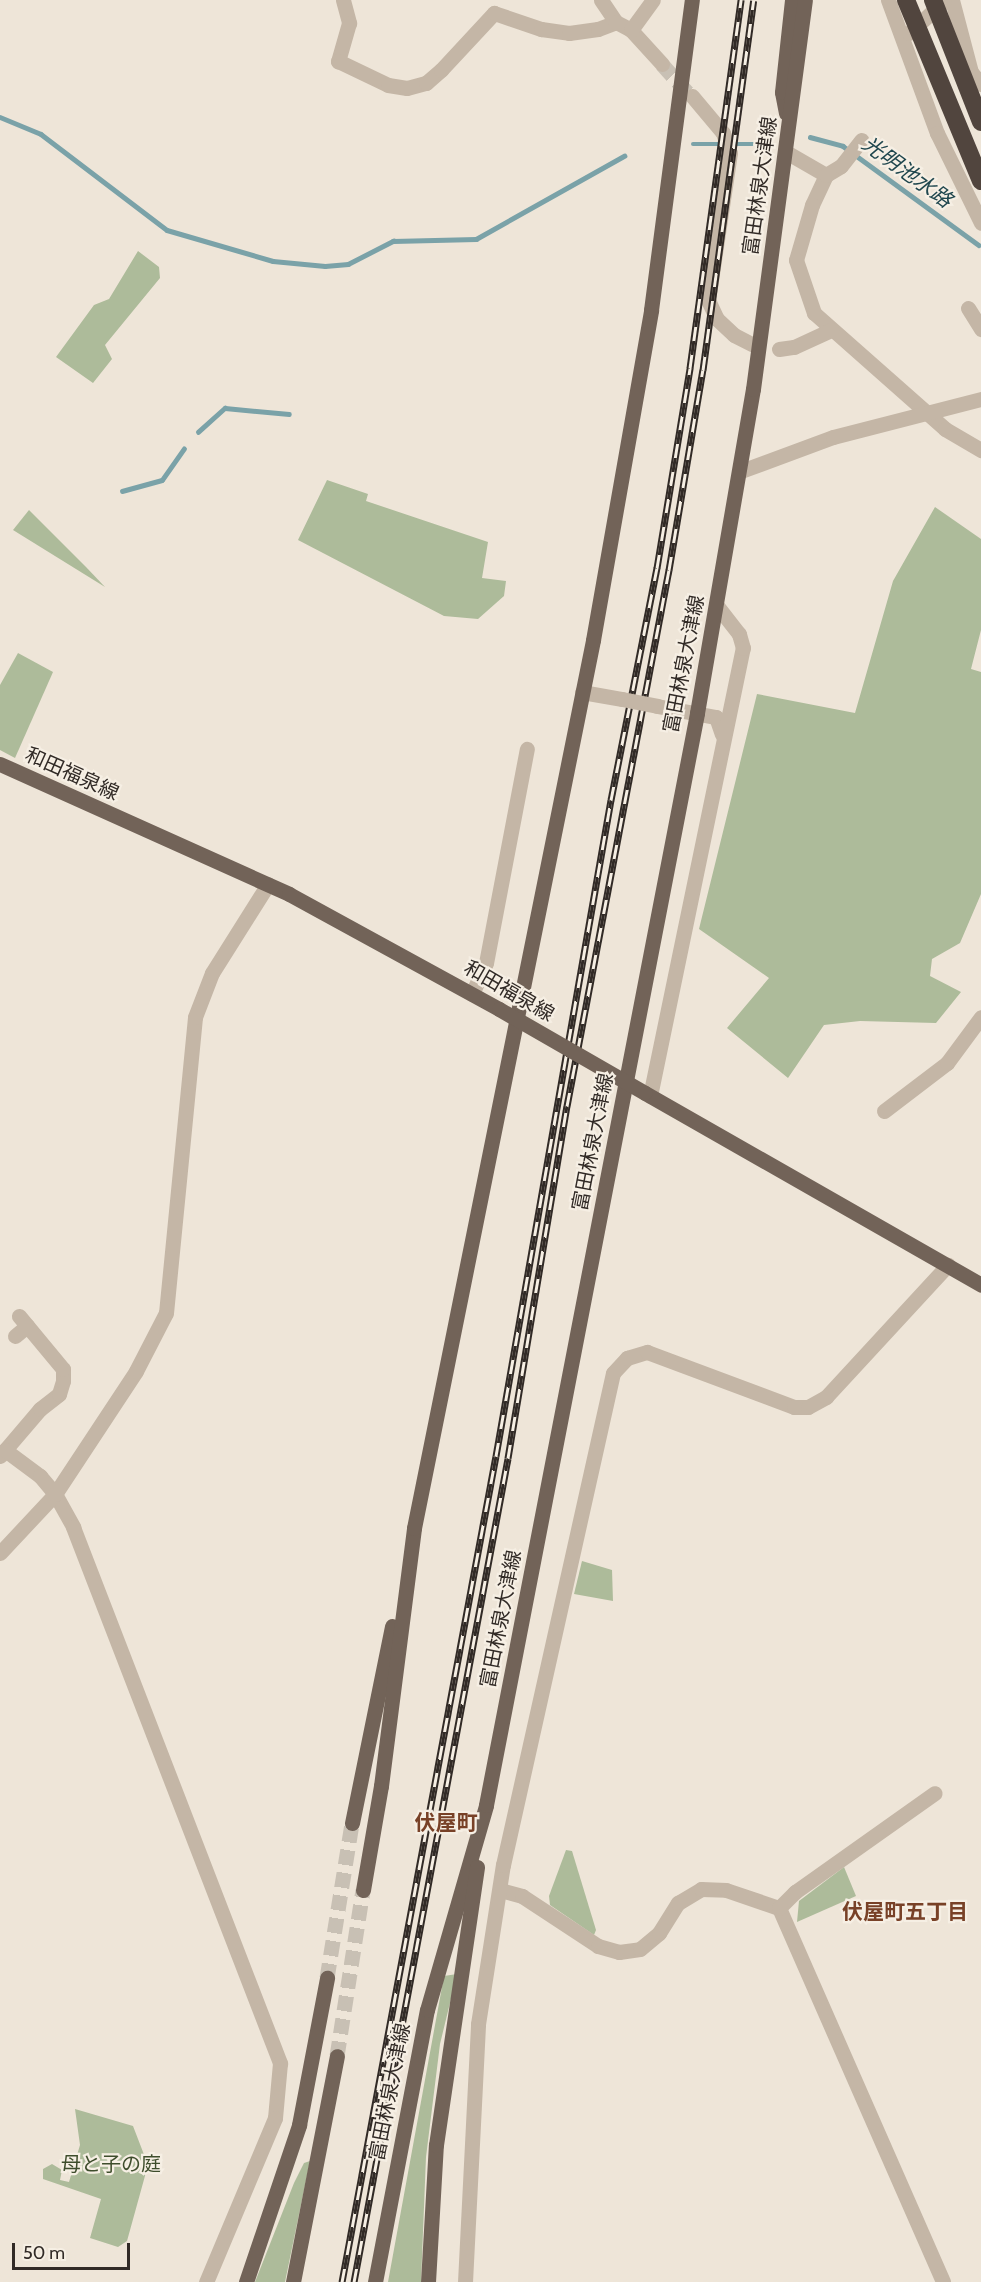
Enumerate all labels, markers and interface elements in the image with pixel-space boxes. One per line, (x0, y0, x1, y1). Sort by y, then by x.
street label: 富田林泉大津線 (738, 115, 782, 257)
water label: 光明池水路 (857, 131, 957, 213)
street label: 富田林泉大津線 (659, 593, 709, 735)
street label: 和田福泉線 (21, 743, 123, 805)
street label: 和田福泉線 (460, 956, 558, 1026)
street label: 富田林泉大津線 (568, 1071, 618, 1213)
street label: 富田林泉大津線 (476, 1548, 526, 1690)
district label: 伏屋町 (415, 1810, 477, 1836)
district label: 伏屋町五丁目 (842, 1899, 968, 1925)
street label: 富田林泉大津線 (365, 2021, 415, 2163)
park label: 母と子の庭 (61, 2152, 161, 2176)
scale bar (15, 2231, 134, 2269)
text: 50 m (23, 2242, 65, 2264)

